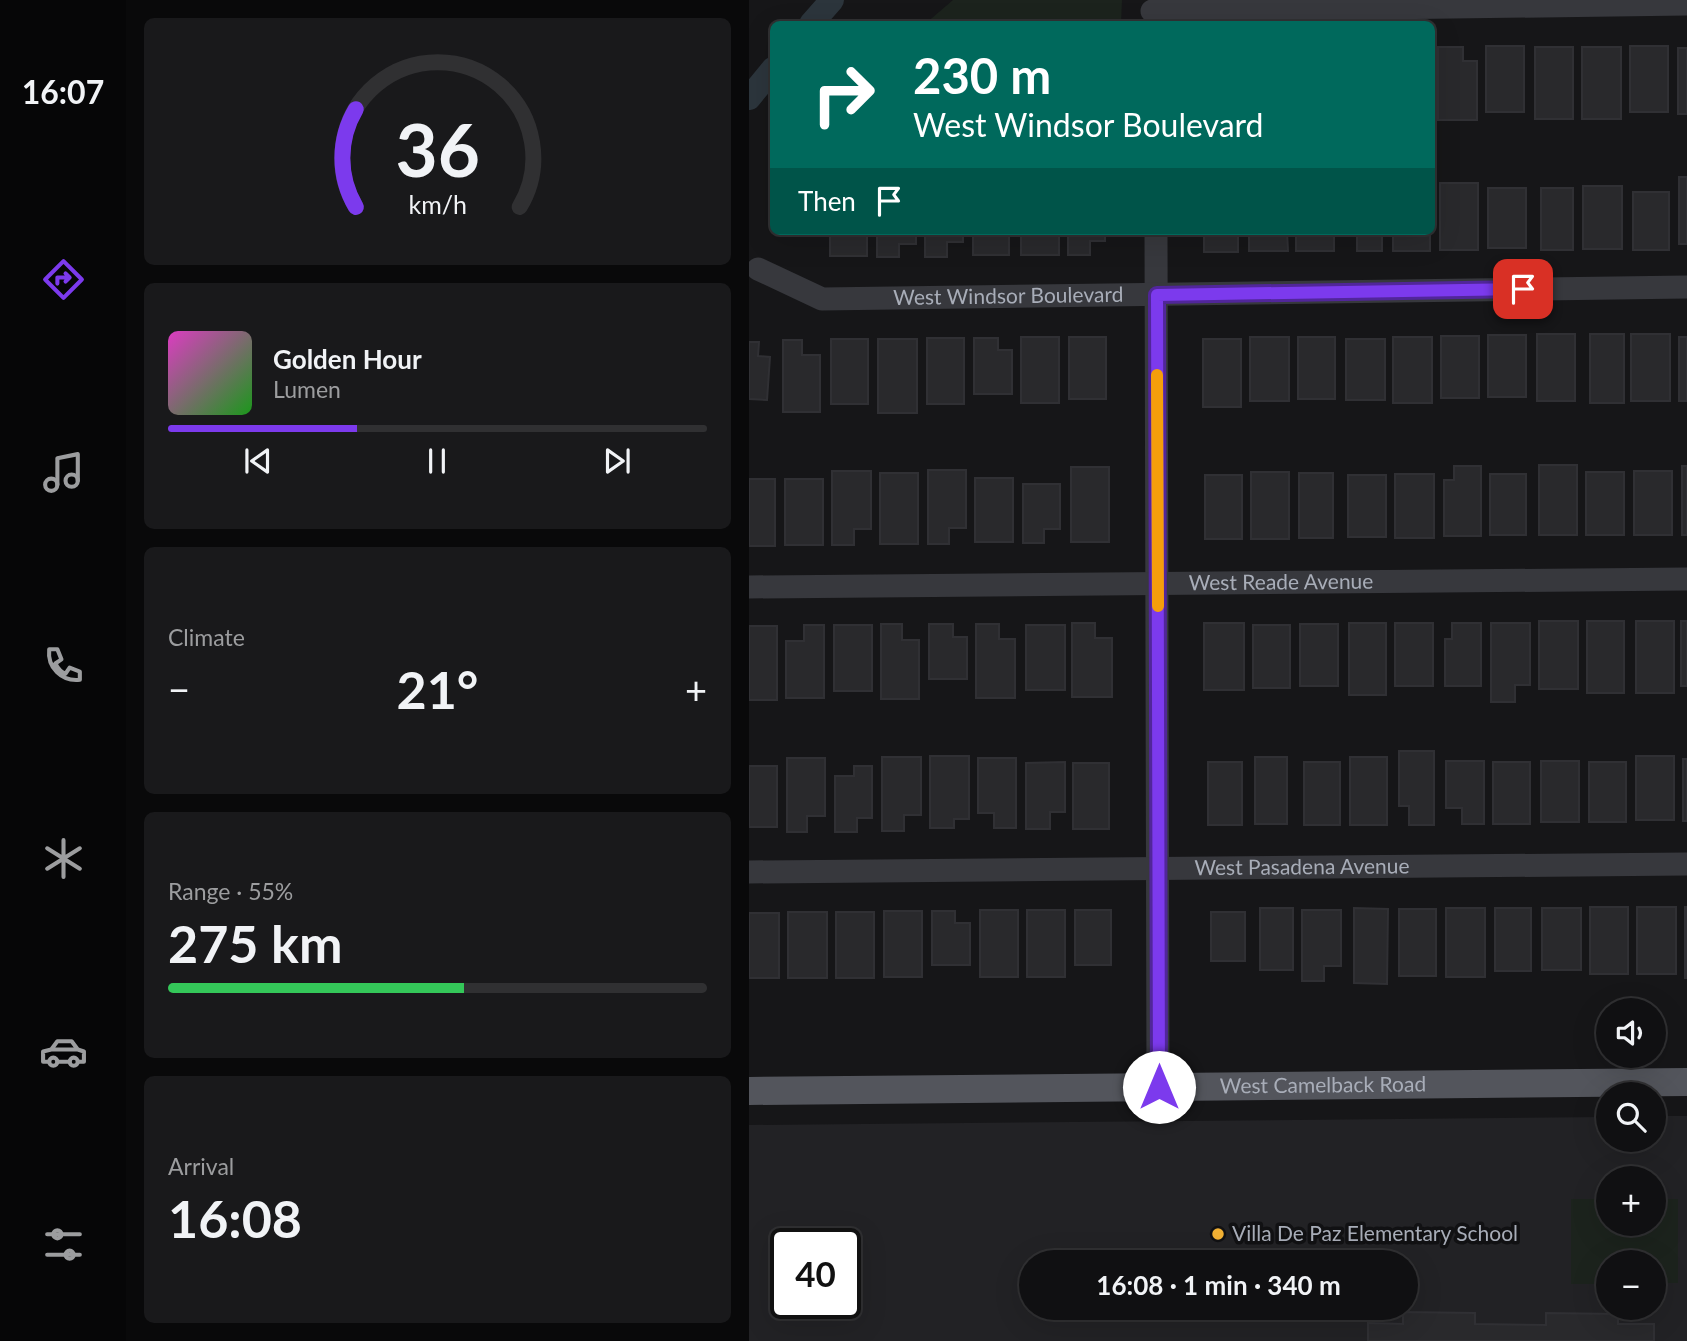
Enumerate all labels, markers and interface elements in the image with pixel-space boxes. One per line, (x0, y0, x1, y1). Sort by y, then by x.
text: 230 m (913, 46, 1051, 104)
icon: right (798, 49, 889, 140)
text: 16:07 (22, 72, 104, 111)
text: West Windsor Boulevard (913, 105, 1264, 144)
text: 36 (395, 106, 480, 194)
icon: arrive (870, 182, 908, 220)
text: Then (798, 185, 856, 217)
text: km/h (408, 189, 467, 219)
icon: directions (39, 255, 88, 304)
pin (1493, 259, 1553, 319)
icon: arrive (1504, 270, 1542, 308)
street label: West Windsor Boulevard (893, 281, 1124, 309)
text: Golden Hour (273, 343, 422, 375)
text: Lumen (273, 375, 341, 403)
icon: previous (239, 442, 277, 480)
icon: pause (418, 442, 456, 480)
icon: next (598, 442, 636, 480)
icon: music (39, 448, 88, 497)
street label: West Reade Avenue (1188, 568, 1373, 594)
text: Climate (168, 623, 245, 651)
icon: phone (39, 641, 88, 690)
text: 21° (397, 658, 478, 720)
text: − (168, 666, 190, 712)
text: + (685, 666, 707, 712)
icon: climate (39, 834, 88, 883)
street label: West Pasadena Avenue (1194, 852, 1410, 879)
text: Range · 55% (168, 877, 293, 905)
text: 275 km (168, 912, 342, 974)
map controls (1596, 998, 1666, 1320)
button: sound (1596, 998, 1666, 1068)
icon: car (39, 1027, 88, 1076)
position arrow (1122, 1050, 1196, 1124)
street label: West Camelback Road (1220, 1071, 1426, 1097)
button: search (1596, 1082, 1666, 1152)
text: Arrival (168, 1152, 234, 1180)
button: + (1596, 1166, 1666, 1236)
text: 16:08 (168, 1187, 302, 1249)
icon: filters (39, 1220, 88, 1269)
place label: Villa De Paz Elementary School (1232, 1220, 1518, 1245)
marker: Villa De Paz Elementary School (1210, 1226, 1226, 1242)
speed limit sign: 40 (770, 1228, 861, 1319)
button: − (1596, 1250, 1666, 1320)
text: 16:08 · 1 min · 340 m (1096, 1269, 1341, 1301)

